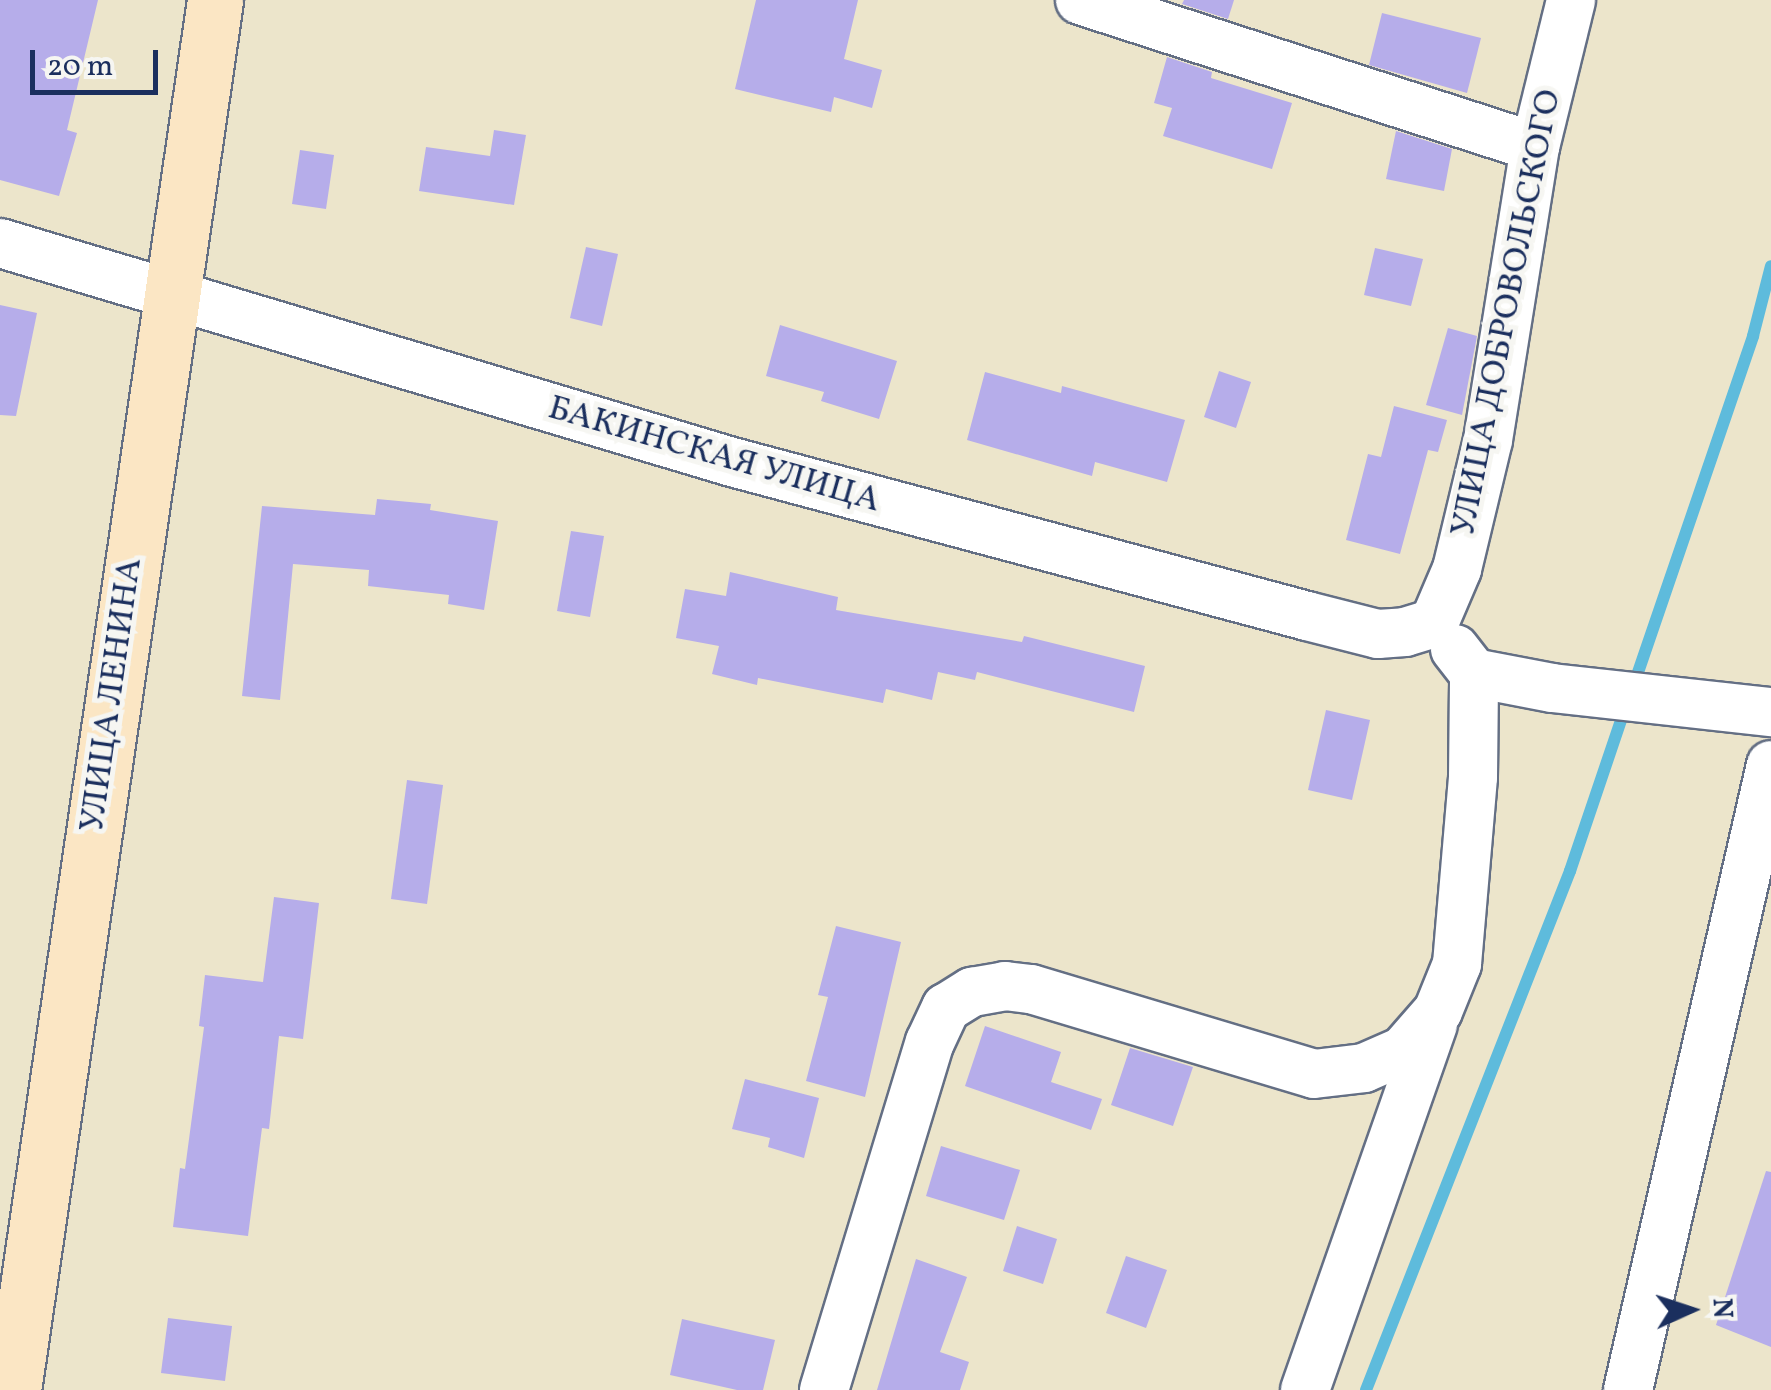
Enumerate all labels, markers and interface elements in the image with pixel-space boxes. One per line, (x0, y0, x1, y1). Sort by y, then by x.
scale bar (35, 30, 162, 92)
text: 20 m (47, 46, 113, 88)
street label: УЛИЦА ДОБРОВОЛЬСКОГО (1443, 86, 1571, 540)
street label: БАКИНСКАЯ УЛИЦА (543, 387, 885, 523)
street label: УЛИЦА ЛЕНИНА (72, 555, 152, 835)
north arrow (1641, 1260, 1741, 1360)
text: N (1701, 1297, 1741, 1320)

